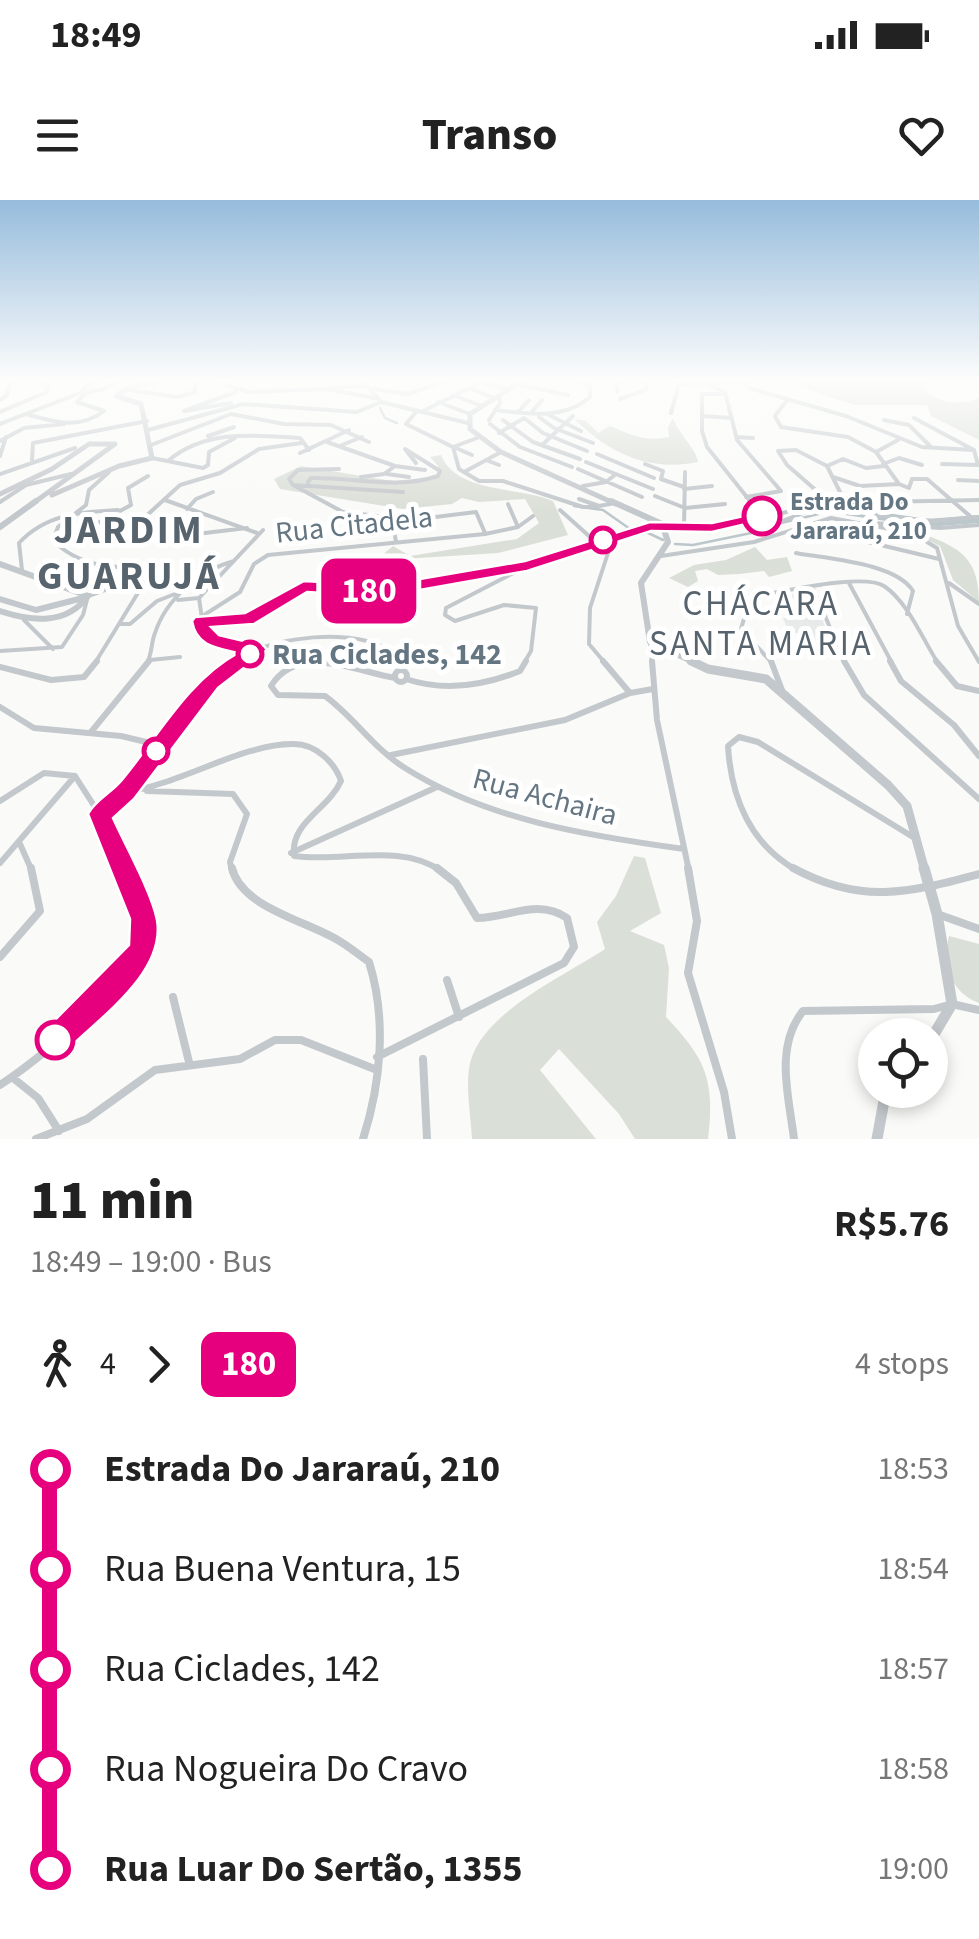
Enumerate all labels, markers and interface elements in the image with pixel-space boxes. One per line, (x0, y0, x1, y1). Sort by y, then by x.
text: 18:49 (50, 8, 142, 62)
text: Transo (422, 103, 557, 167)
icon: menu (30, 108, 85, 163)
icon: heart (894, 108, 949, 163)
place label: Estrada Do Jararaú, 210 (790, 484, 927, 549)
street label: Rua Citadela (273, 495, 435, 555)
marker: Estrada Do Jararaú, 210 (743, 497, 781, 535)
district label: JARDIM GUARUJÁ (37, 502, 221, 605)
unlabelled marker (590, 527, 616, 553)
line badge: 180 (312, 558, 426, 624)
text: 180 (341, 566, 397, 616)
district label: CHÁCARA SANTA MARIA (649, 579, 873, 669)
place label: Rua Ciclades, 142 (272, 633, 502, 676)
marker: Rua Ciclades, 142 (237, 641, 263, 667)
unlabelled marker (143, 738, 169, 764)
street label: Rua Achaira (468, 757, 622, 837)
map controls (858, 1018, 948, 1108)
button: locate (858, 1018, 948, 1108)
unlabelled marker (36, 1021, 74, 1059)
text: 11 min (30, 1162, 194, 1240)
text: R$5.76 (834, 1197, 949, 1251)
text: 18:49 – 19:00 · Bus (30, 1239, 272, 1285)
icon: walk (30, 1337, 85, 1392)
icon: forward (131, 1337, 186, 1392)
text: 180 (221, 1339, 276, 1389)
text: 4 (100, 1341, 116, 1387)
text: 4 stops (855, 1341, 949, 1387)
text: Estrada Do Jararaú, 210 (104, 1442, 500, 1496)
text: 18:53 (877, 1446, 949, 1492)
text: Rua Buena Ventura, 15 (104, 1542, 461, 1596)
text: 18:54 (877, 1546, 949, 1592)
text: Rua Ciclades, 142 (104, 1642, 380, 1696)
text: 18:57 (877, 1646, 949, 1692)
text: Rua Nogueira Do Cravo (104, 1742, 468, 1796)
text: 18:58 (877, 1746, 949, 1792)
text: Rua Luar Do Sertão, 1355 (104, 1842, 523, 1896)
text: 19:00 (877, 1846, 949, 1892)

